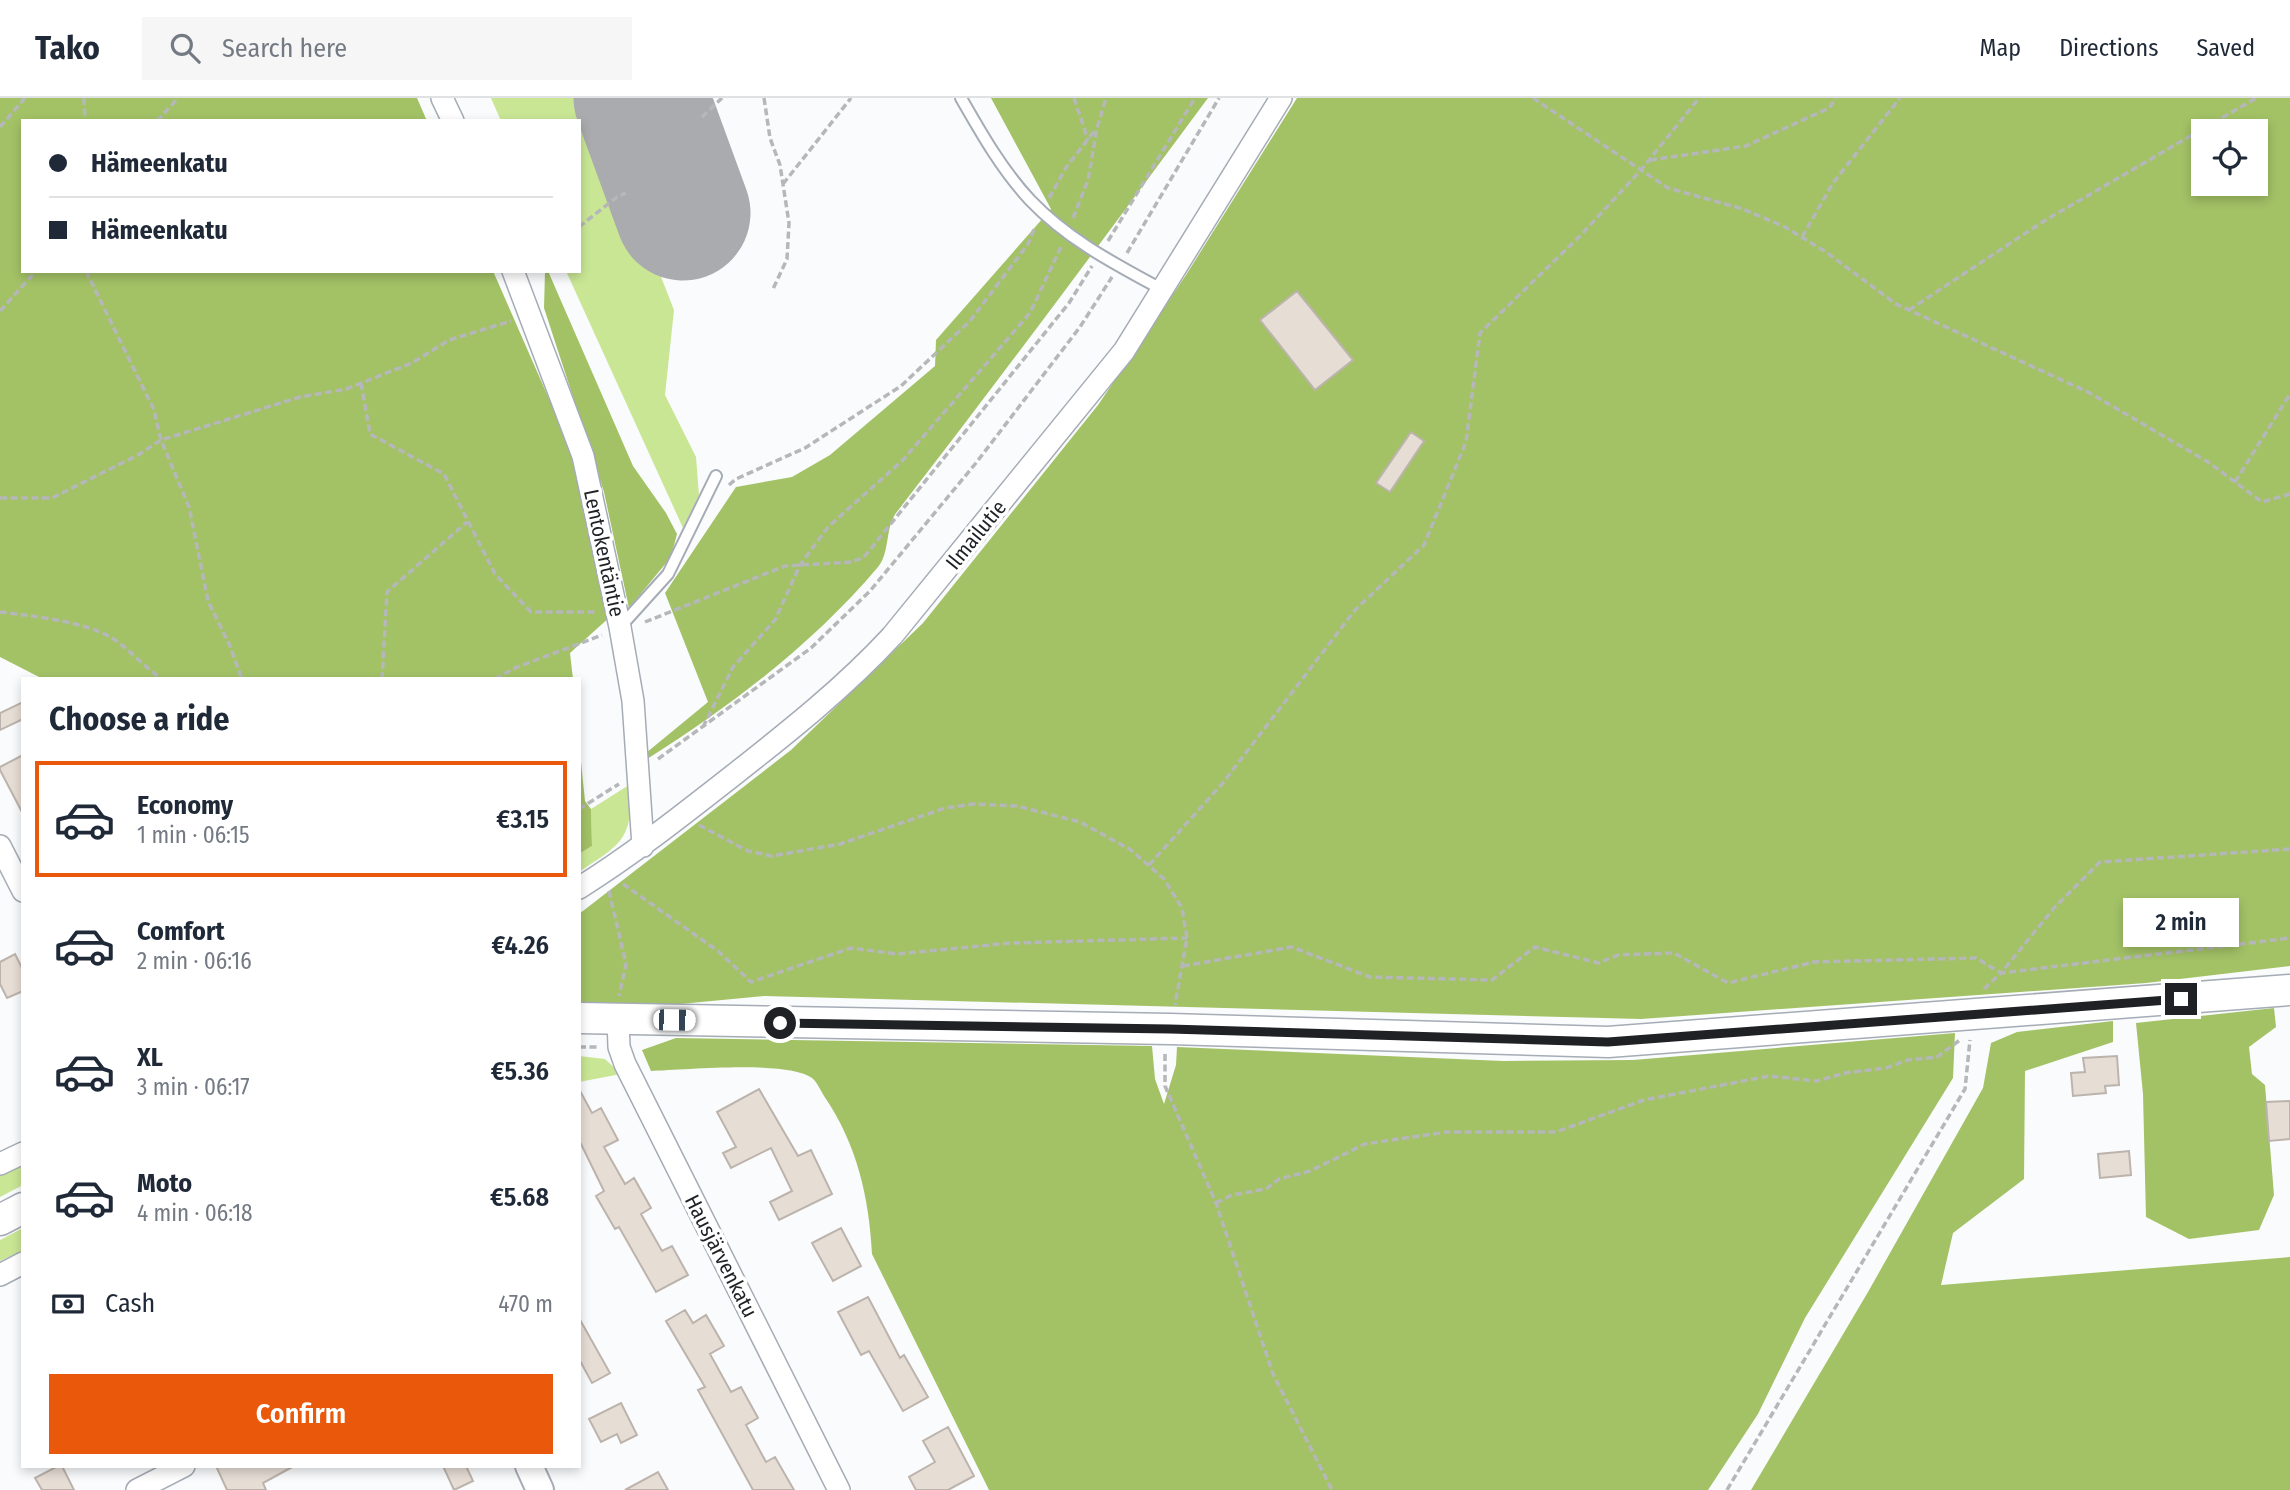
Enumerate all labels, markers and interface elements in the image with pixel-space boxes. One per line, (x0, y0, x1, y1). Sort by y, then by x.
search box (142, 17, 632, 80)
text: Tako (35, 28, 100, 68)
icon: search (166, 29, 204, 67)
text: Search here (222, 33, 347, 64)
text: Map (1980, 34, 2021, 62)
text: Directions (2059, 34, 2158, 62)
text: Saved (2196, 34, 2255, 62)
map controls (2191, 119, 2268, 196)
button: locate (2191, 119, 2268, 196)
text: Hämeenkatu (91, 148, 228, 179)
text: Hämeenkatu (91, 215, 228, 246)
street label: Lentokentäntie (578, 487, 630, 619)
street label: Ilmailutie (940, 495, 1012, 575)
text: Choose a ride (49, 700, 230, 738)
icon: car (53, 788, 116, 851)
text: Economy (137, 790, 233, 821)
text: €3.15 (496, 804, 549, 835)
text: 1 min · 06:15 (137, 821, 250, 849)
callout: 2 min (2123, 898, 2239, 946)
text: 2 min (2155, 908, 2207, 936)
icon: car (53, 914, 116, 977)
text: Comfort (137, 916, 225, 947)
text: €4.26 (492, 930, 549, 961)
text: 2 min · 06:16 (137, 947, 252, 975)
route end (2165, 983, 2197, 1015)
route start (764, 1007, 796, 1039)
car (653, 1009, 696, 1031)
icon: car (53, 1040, 116, 1103)
text: XL (137, 1042, 163, 1073)
text: €5.36 (491, 1056, 549, 1087)
text: 3 min · 06:17 (137, 1073, 250, 1101)
icon: car (53, 1166, 116, 1229)
text: Moto (137, 1168, 192, 1199)
text: €5.68 (490, 1182, 549, 1213)
street label: Hausjärvenkatu (679, 1190, 763, 1322)
text: 4 min · 06:18 (137, 1199, 253, 1227)
icon: cash (49, 1285, 87, 1323)
text: Cash (105, 1288, 155, 1319)
text: 470 m (498, 1290, 553, 1318)
button: Confirm (49, 1374, 553, 1454)

